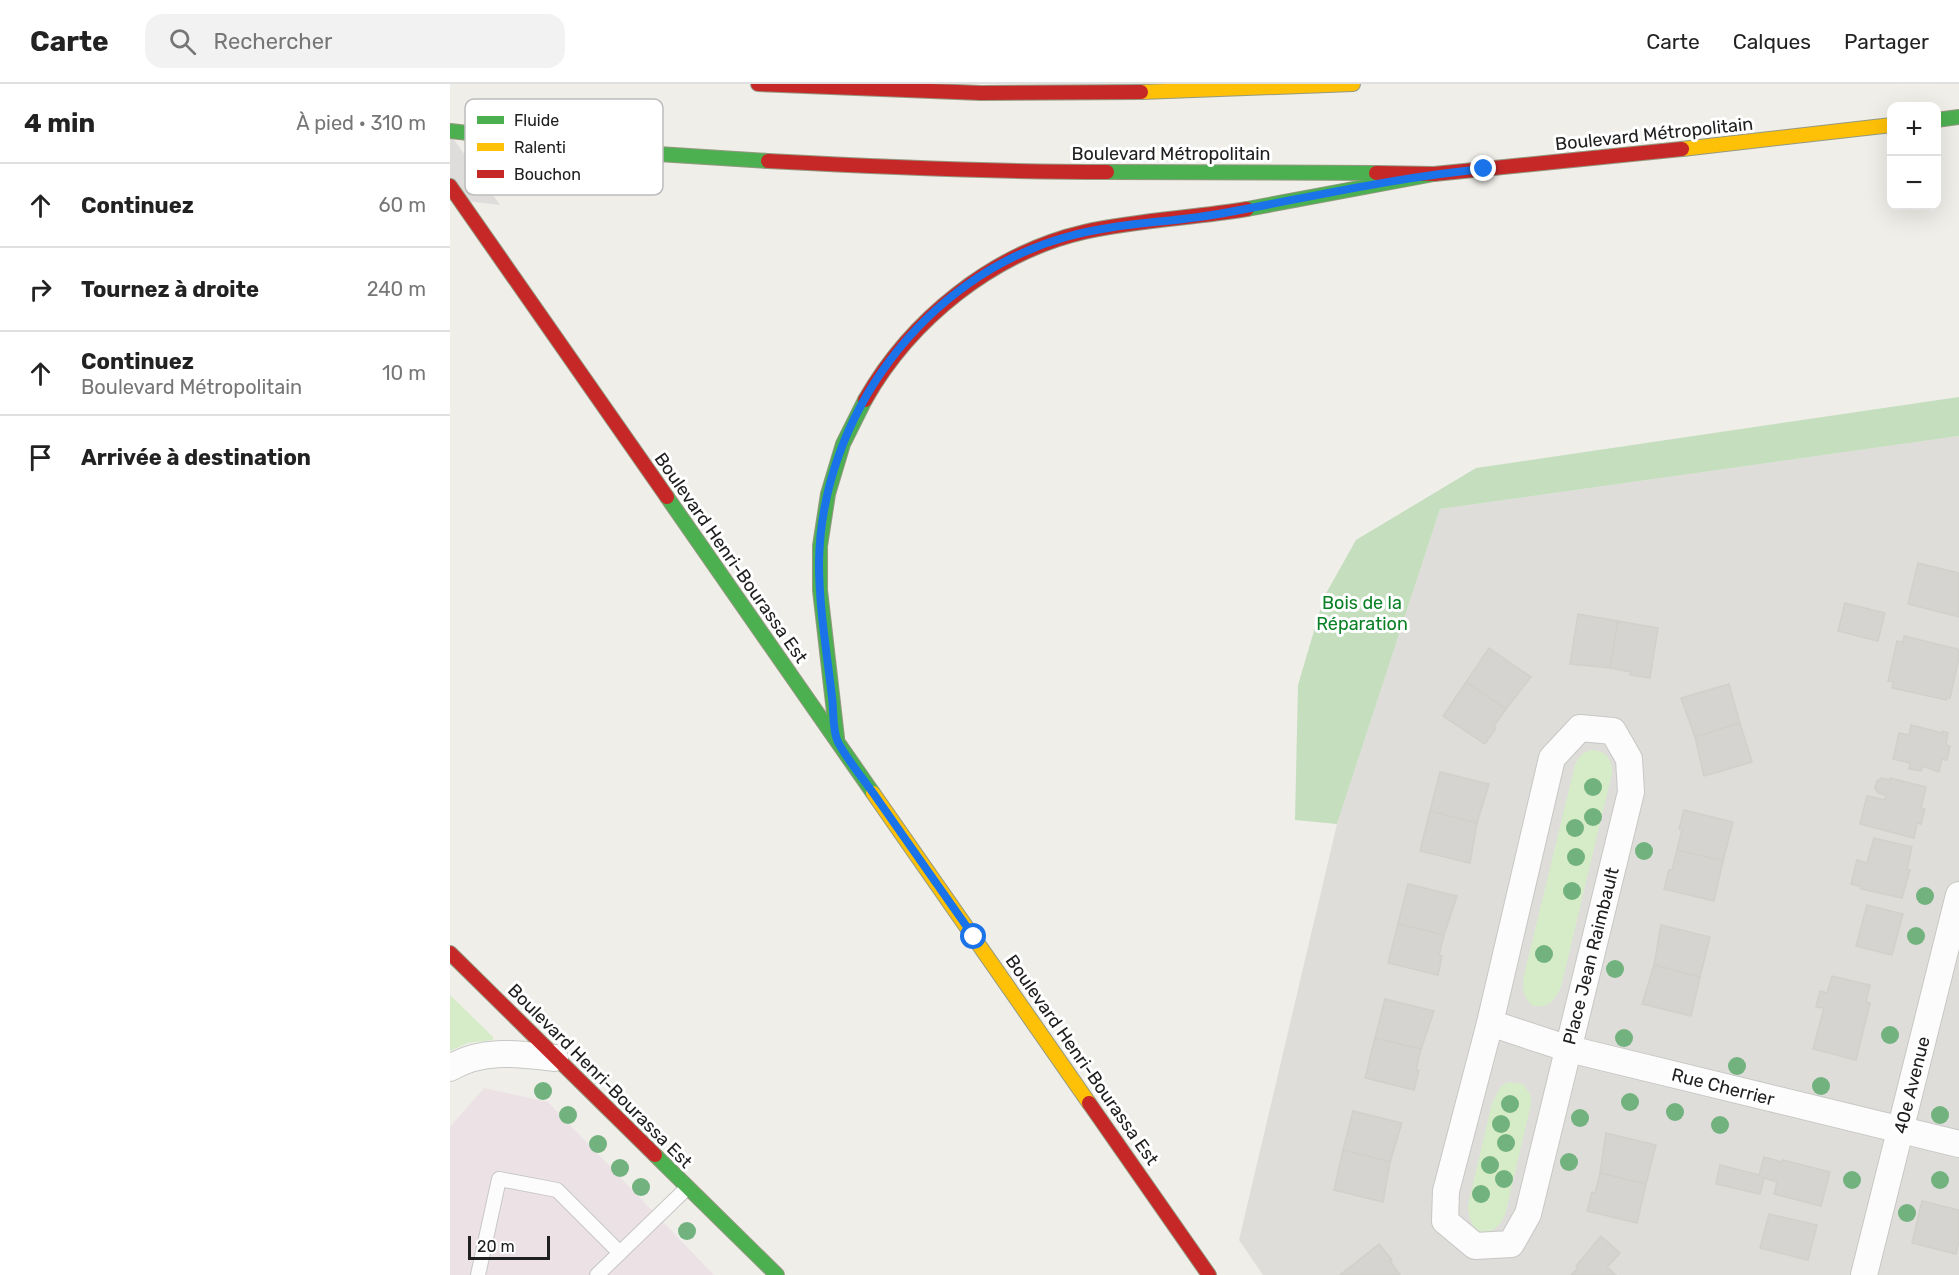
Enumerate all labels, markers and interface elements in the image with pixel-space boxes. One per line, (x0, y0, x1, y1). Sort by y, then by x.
search box (145, 14, 565, 68)
text: Carte (30, 25, 109, 58)
icon: search (166, 25, 199, 58)
text: Rechercher (214, 28, 332, 55)
text: Carte (1646, 29, 1700, 54)
text: Calques (1733, 29, 1811, 54)
text: Partager (1844, 29, 1929, 54)
legend (465, 99, 663, 195)
map controls (1887, 102, 1941, 210)
button: + (1887, 102, 1941, 156)
text: 4 min (24, 108, 95, 139)
text: À pied · 310 m (296, 111, 426, 135)
text: Fluide (514, 111, 559, 130)
street label: Boulevard Métropolitain (1554, 113, 1754, 155)
text: Ralenti (514, 138, 566, 157)
street label: Boulevard Métropolitain (1071, 143, 1271, 165)
route end (1470, 155, 1496, 181)
button: − (1887, 156, 1941, 210)
text: Bouchon (514, 165, 581, 184)
icon: ahead (24, 189, 57, 222)
text: Continuez (81, 192, 194, 219)
text: 60 m (379, 193, 426, 217)
icon: right (24, 273, 57, 306)
text: Tournez à droite (81, 276, 259, 303)
text: 240 m (367, 277, 426, 301)
text: Continuez (81, 348, 194, 375)
icon: ahead (24, 357, 57, 390)
text: 10 m (382, 361, 426, 385)
text: Boulevard Métropolitain (81, 375, 302, 399)
icon: arrive (24, 441, 57, 474)
text: Arrivée à destination (81, 444, 311, 471)
street label: Boulevard Henri-Bourassa Est (650, 449, 812, 667)
park label: Bois de la Réparation (1316, 592, 1408, 635)
street label: Place Jean Raimbault (1558, 865, 1624, 1047)
route start (960, 923, 986, 949)
street label: Boulevard Henri-Bourassa Est (1001, 951, 1163, 1169)
street label: Boulevard Henri-Bourassa Est (503, 979, 697, 1173)
street label: 40e Avenue (1889, 1034, 1935, 1136)
street label: Rue Cherrier (1669, 1064, 1777, 1110)
scale bar (468, 1233, 550, 1260)
text: 20 m (477, 1237, 515, 1256)

